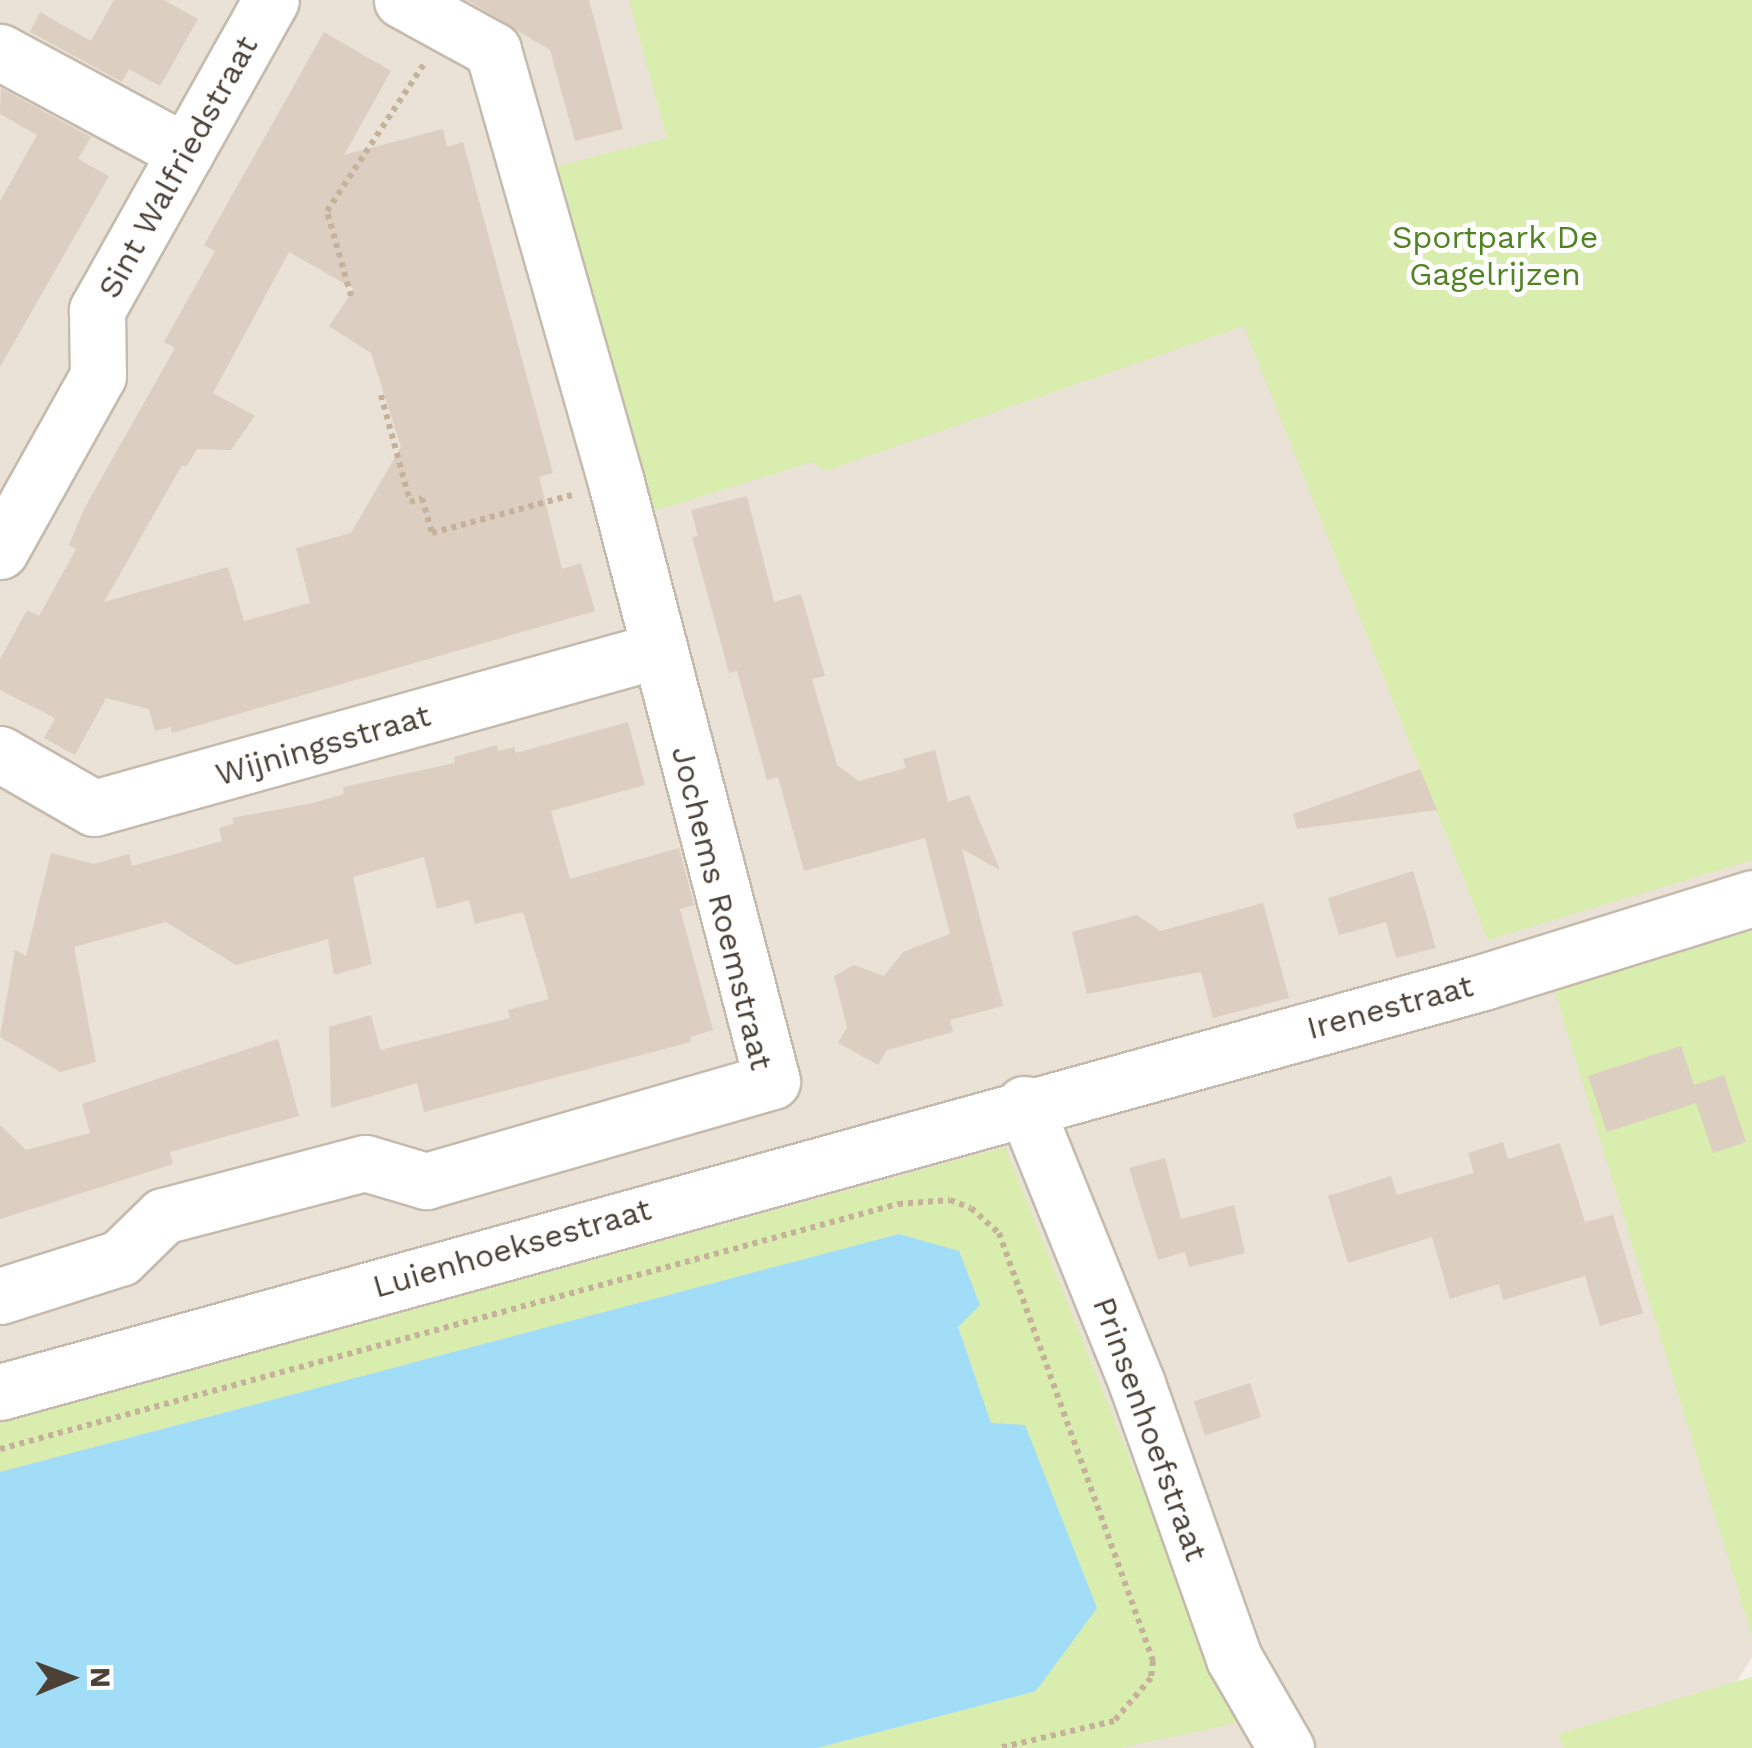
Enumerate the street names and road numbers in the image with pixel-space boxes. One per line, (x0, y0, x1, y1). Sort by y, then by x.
street label: Sint Walfriedstraat (90, 29, 266, 305)
street label: Wijningsstraat (211, 696, 435, 794)
street label: Jochems Roemstraat (663, 742, 781, 1074)
street label: Irenestraat (1303, 966, 1477, 1048)
street label: Luienhoeksestraat (368, 1190, 656, 1306)
street label: Prinsenhoefstraat (1084, 1292, 1216, 1566)

